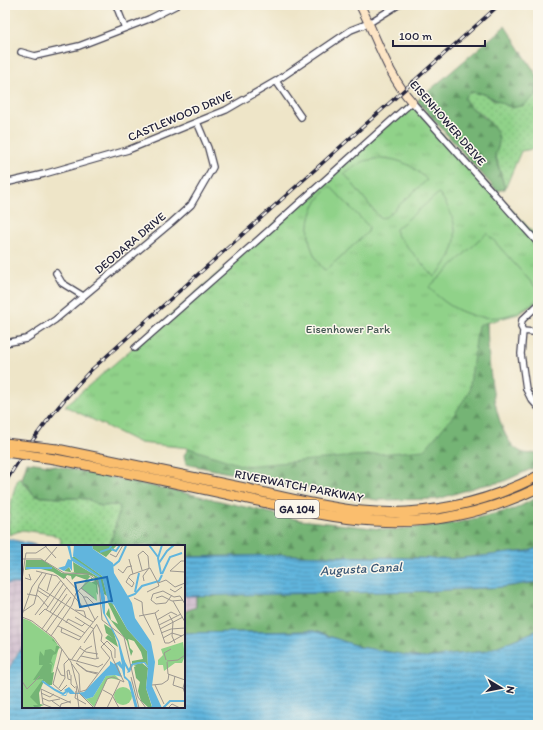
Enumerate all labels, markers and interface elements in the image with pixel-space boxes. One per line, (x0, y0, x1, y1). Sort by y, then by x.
scale bar (393, 22, 485, 48)
text: 100 m (399, 29, 432, 43)
street label: EISENHOWER DRIVE (407, 77, 489, 169)
street label: CASTLEWOOD DRIVE (126, 88, 235, 144)
street label: DEODARA DRIVE (92, 209, 169, 277)
park label: Eisenhower Park (306, 322, 391, 336)
street label: RIVERWATCH PARKWAY (234, 467, 365, 505)
road number: GA 104 (275, 500, 319, 518)
inset map (22, 545, 185, 708)
water label: Augusta Canal (320, 559, 404, 578)
north arrow (481, 668, 521, 708)
text: N (503, 685, 517, 694)

